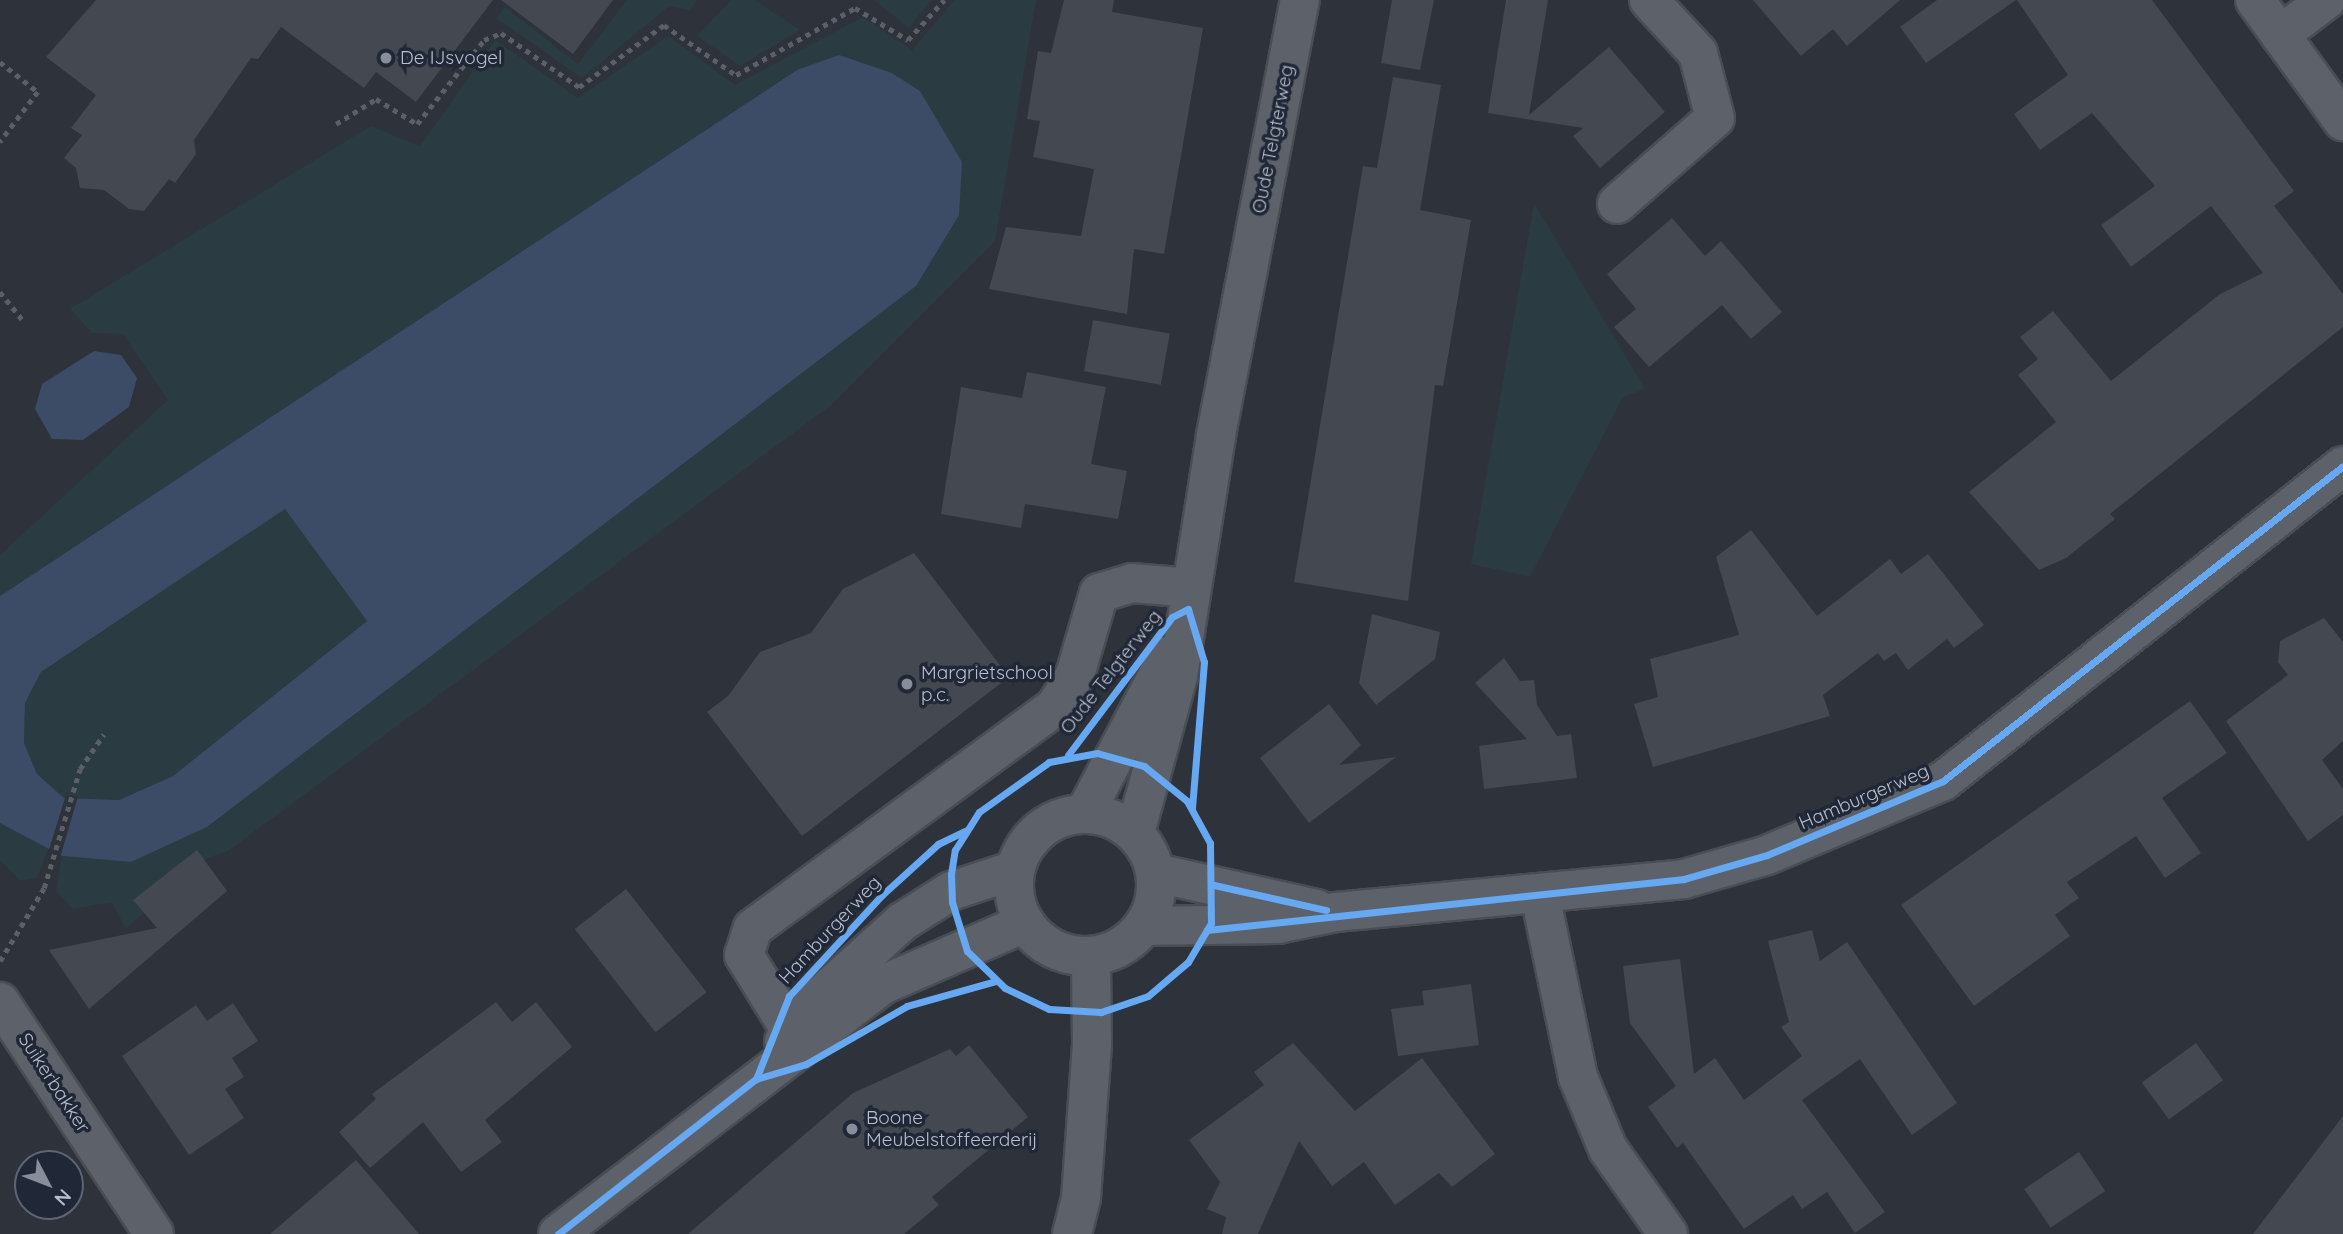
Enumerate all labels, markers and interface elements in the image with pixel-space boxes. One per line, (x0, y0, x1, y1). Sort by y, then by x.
place label: De IJsvogel (400, 47, 502, 69)
marker: De IJsvogel (378, 50, 394, 66)
street label: Oude Telgterweg (1247, 63, 1299, 215)
street label: Oude Telgterweg (1056, 606, 1166, 738)
place label: Margrietschool p.c. (921, 662, 1053, 706)
marker: Margrietschool p.c. (899, 676, 915, 692)
street label: Hamburgerweg (1796, 759, 1932, 835)
street label: Hamburgerweg (774, 871, 886, 989)
street label: Suikerbakker (13, 1029, 95, 1137)
place label: Boone Meubelstoffeerderij (866, 1107, 1037, 1151)
marker: Boone Meubelstoffeerderij (844, 1121, 860, 1137)
north arrow (14, 1150, 84, 1220)
text: N (50, 1184, 77, 1211)

